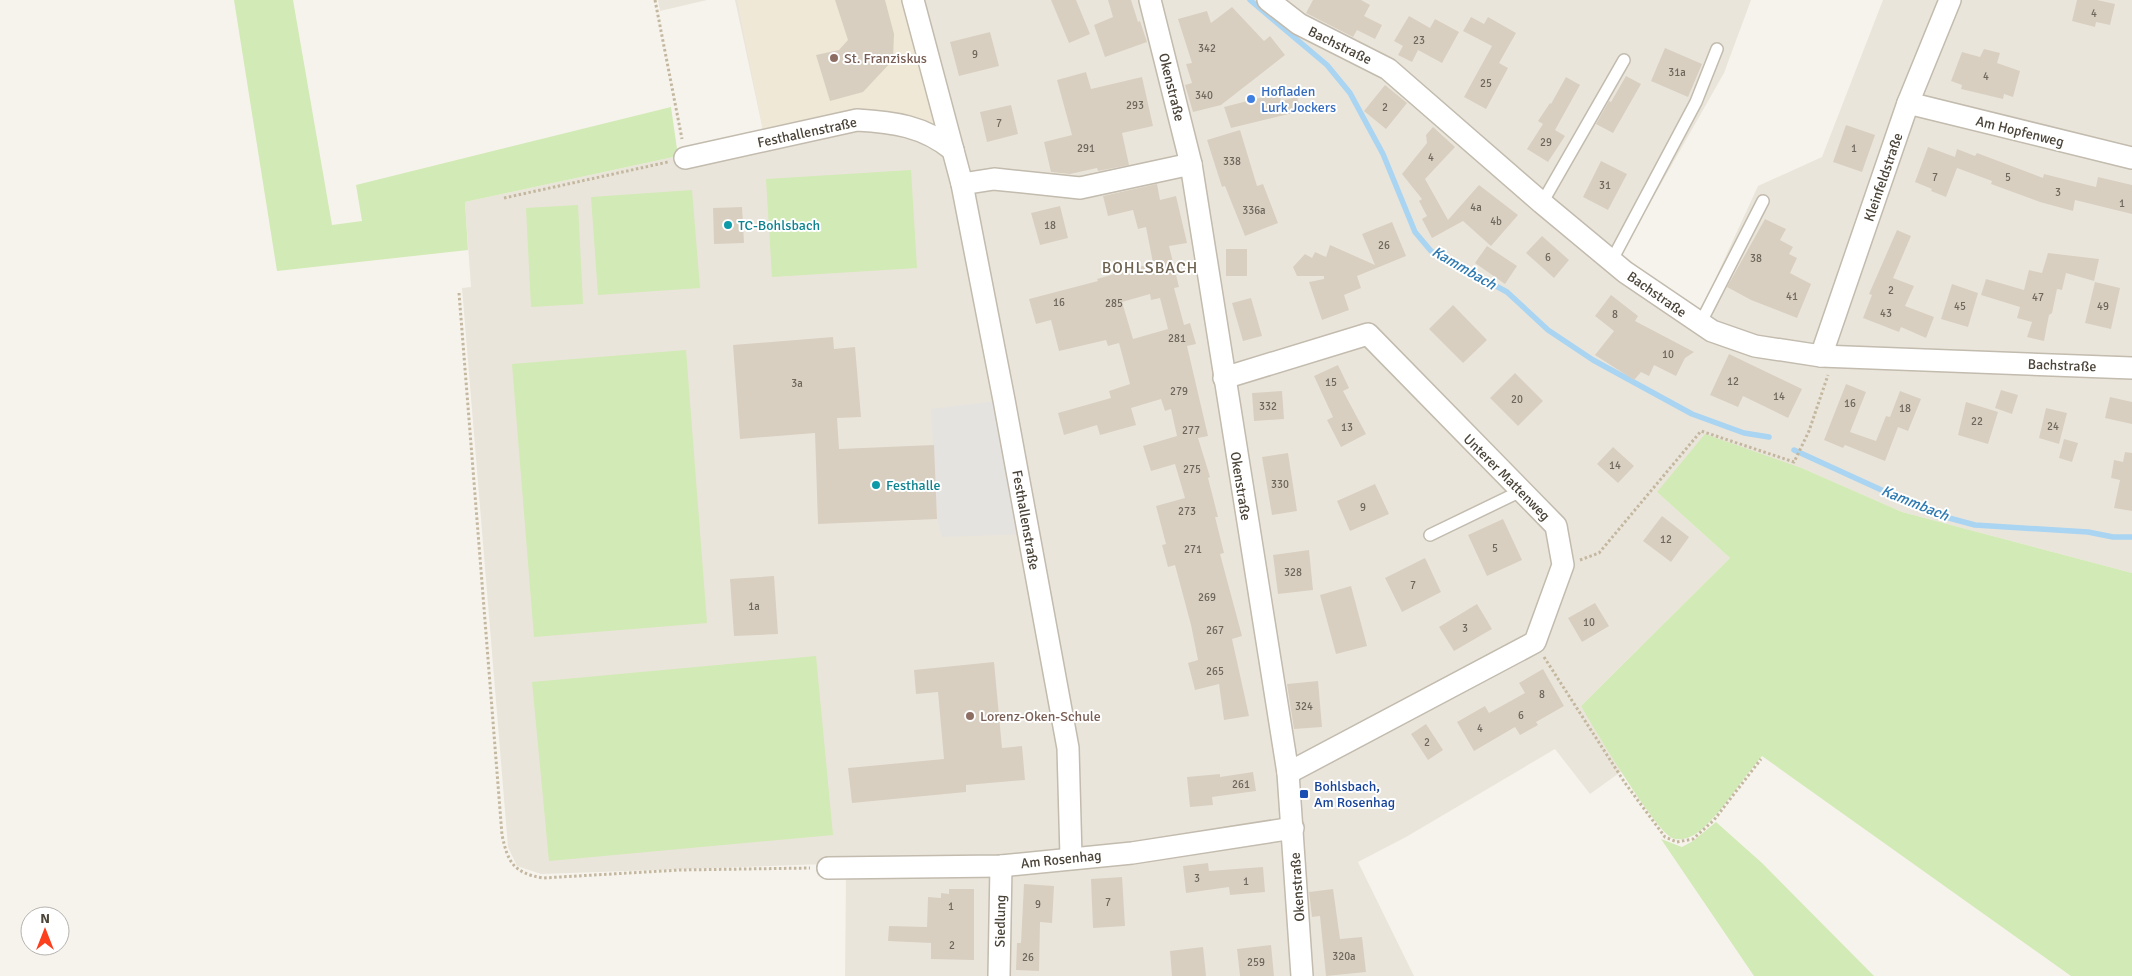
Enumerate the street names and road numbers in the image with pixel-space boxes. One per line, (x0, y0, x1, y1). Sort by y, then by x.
street label: Bachstraße (1305, 23, 1374, 68)
street label: Okenstraße (1155, 51, 1188, 123)
street label: Am Hopfenweg (1974, 112, 2066, 151)
street label: Festhallenstraße (756, 114, 858, 151)
street label: Kleinfeldstraße (1860, 131, 1907, 224)
street label: Bachstraße (1624, 268, 1690, 321)
street label: Bachstraße (2027, 356, 2097, 375)
street label: Unterer Mattenweg (1460, 430, 1554, 524)
street label: Okenstraße (1227, 450, 1254, 522)
street label: Festhallenstraße (1008, 469, 1043, 571)
street label: Am Rosenhag (1020, 847, 1102, 872)
street label: Okenstraße (1287, 852, 1308, 922)
street label: Siedlung (992, 895, 1009, 947)

